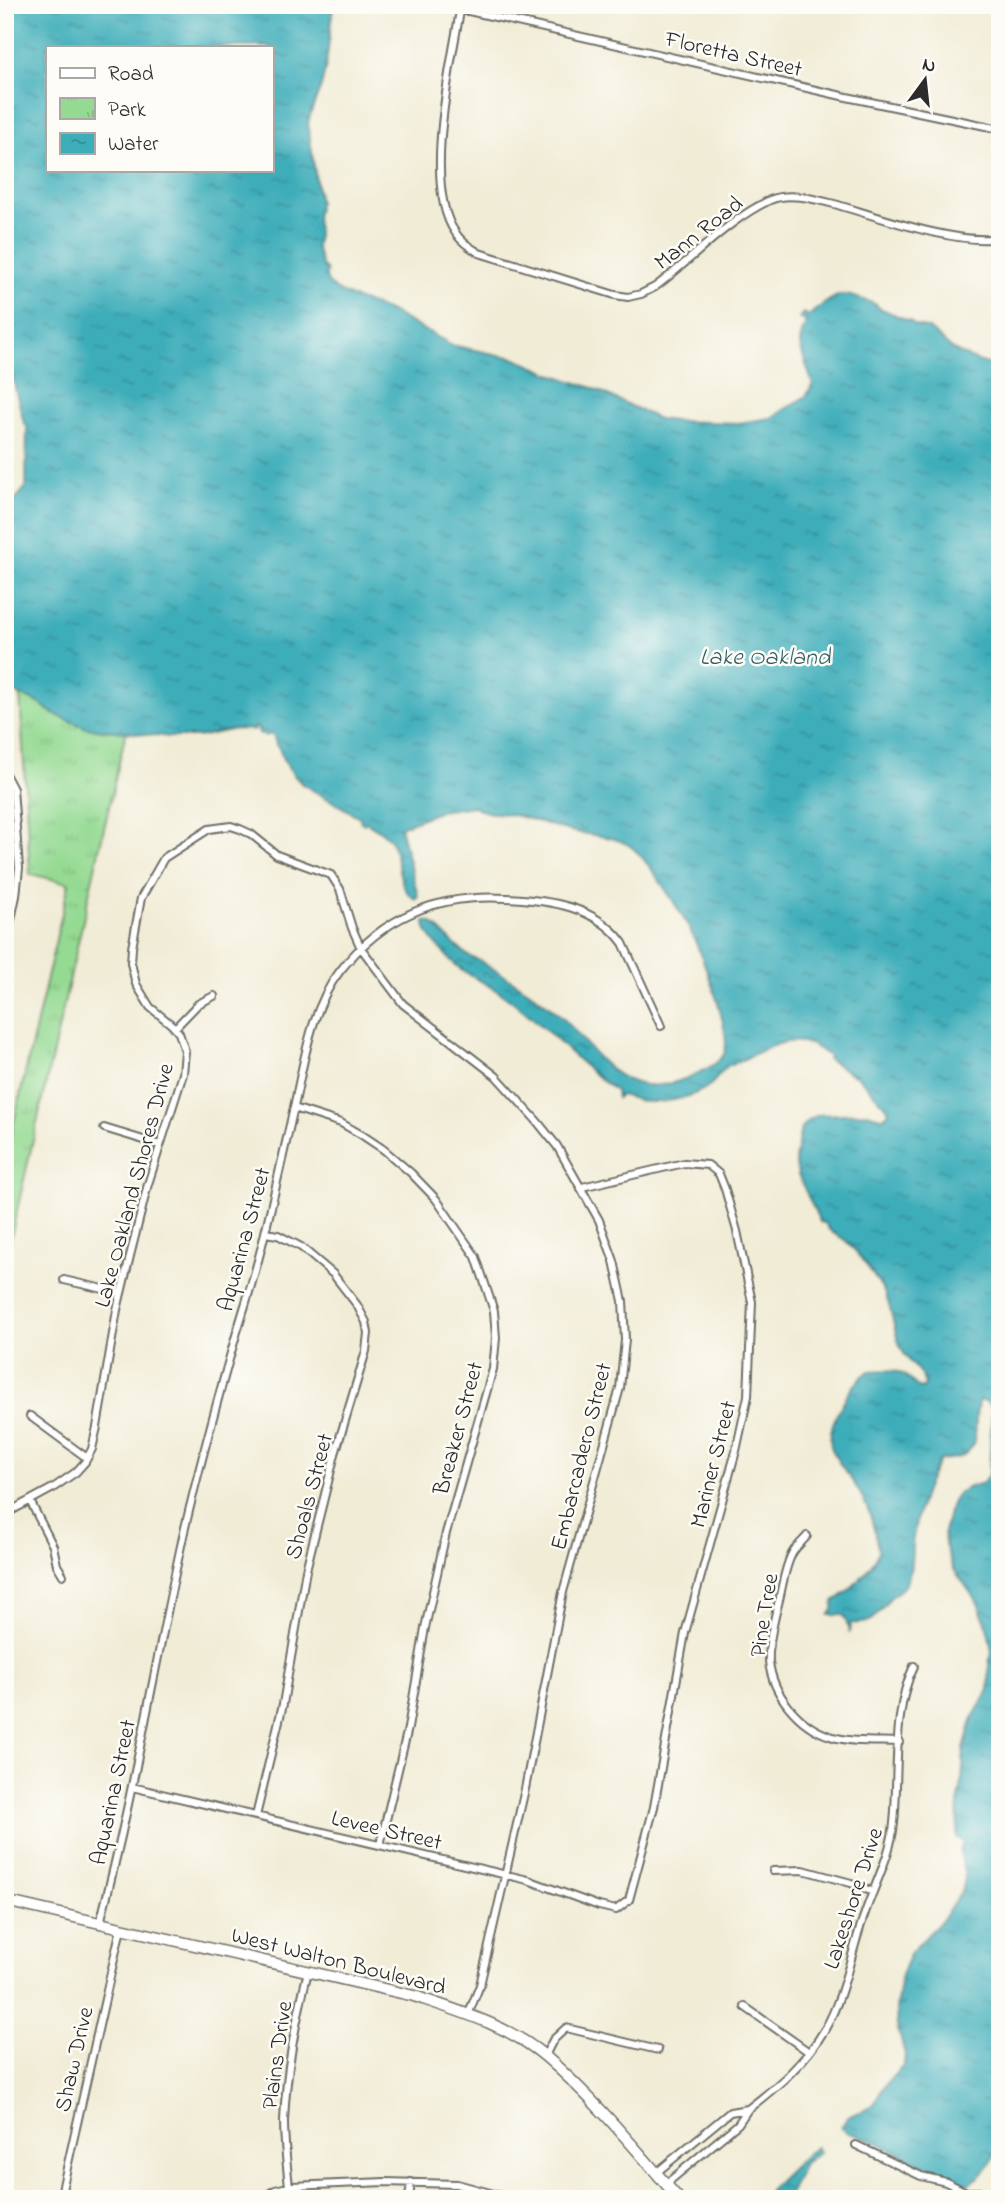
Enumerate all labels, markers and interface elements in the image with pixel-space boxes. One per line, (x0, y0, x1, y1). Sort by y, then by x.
street label: Floretta Street (661, 23, 805, 87)
legend (46, 46, 273, 172)
north arrow (890, 46, 960, 116)
text: N (919, 51, 939, 81)
text: Road (108, 60, 154, 90)
text: Park (108, 96, 147, 126)
text: Water (108, 130, 159, 160)
street label: Mann Road (648, 189, 751, 279)
water label: Lake Oakland (700, 641, 832, 676)
street label: Lake Oakland Shores Drive (87, 1059, 184, 1311)
street label: Aquarina Street (210, 1164, 281, 1315)
street label: Breaker Street (426, 1358, 493, 1500)
street label: Embarcadero Street (543, 1359, 622, 1554)
street label: Mariner Street (683, 1397, 746, 1532)
street label: Shoals Street (278, 1430, 343, 1563)
street label: Pine Tree (743, 1570, 788, 1660)
street label: Aquarina Street (83, 1716, 146, 1868)
street label: Levee Street (328, 1803, 445, 1860)
street label: Lakeshore Drive (816, 1823, 893, 1974)
street label: West Walton Boulevard (228, 1920, 449, 2005)
street label: Plains Drive (255, 1998, 303, 2112)
street label: Shaw Drive (47, 2003, 104, 2115)

